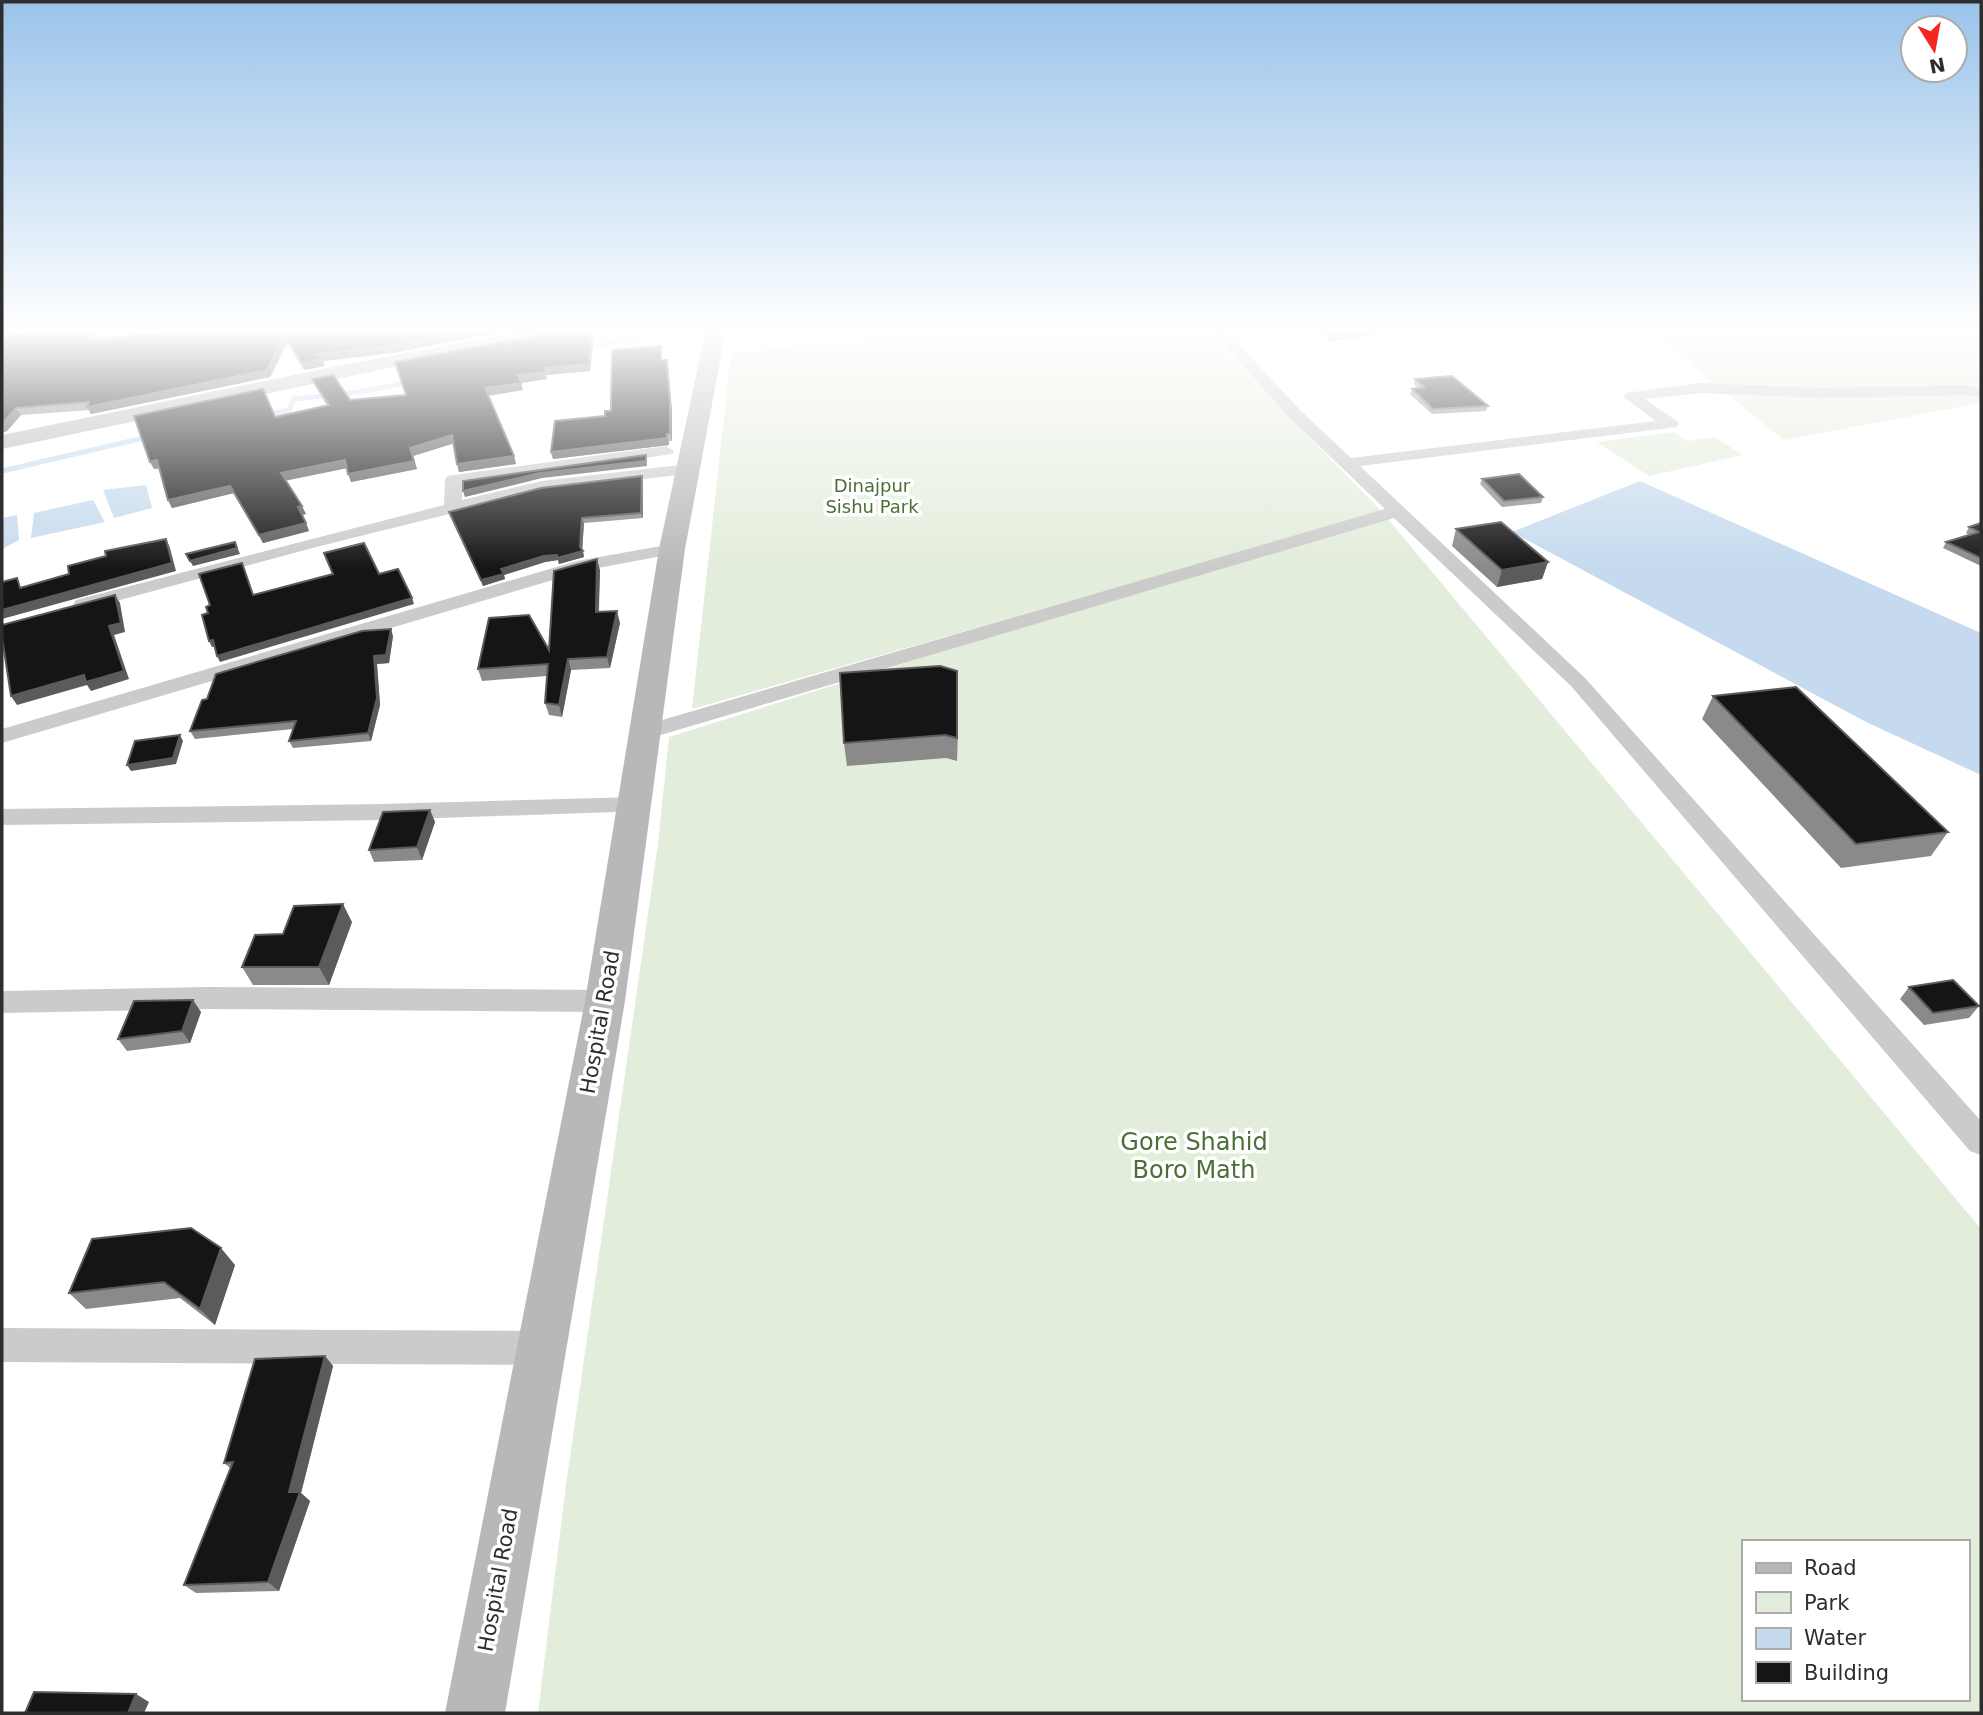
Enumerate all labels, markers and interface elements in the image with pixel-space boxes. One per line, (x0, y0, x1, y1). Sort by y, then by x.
north arrow (1899, 14, 1969, 84)
text: N (1927, 53, 1947, 78)
park label: Dinajpur Sishu Park (825, 475, 919, 517)
street label: Hospital Road (576, 948, 624, 1096)
park label: Gore Shahid Boro Math (1120, 1128, 1268, 1184)
street label: Hospital Road (474, 1506, 522, 1654)
legend (1742, 1540, 1969, 1701)
text: Road (1804, 1556, 1857, 1580)
text: Park (1804, 1591, 1850, 1615)
text: Water (1804, 1626, 1866, 1650)
text: Building (1804, 1661, 1889, 1685)

